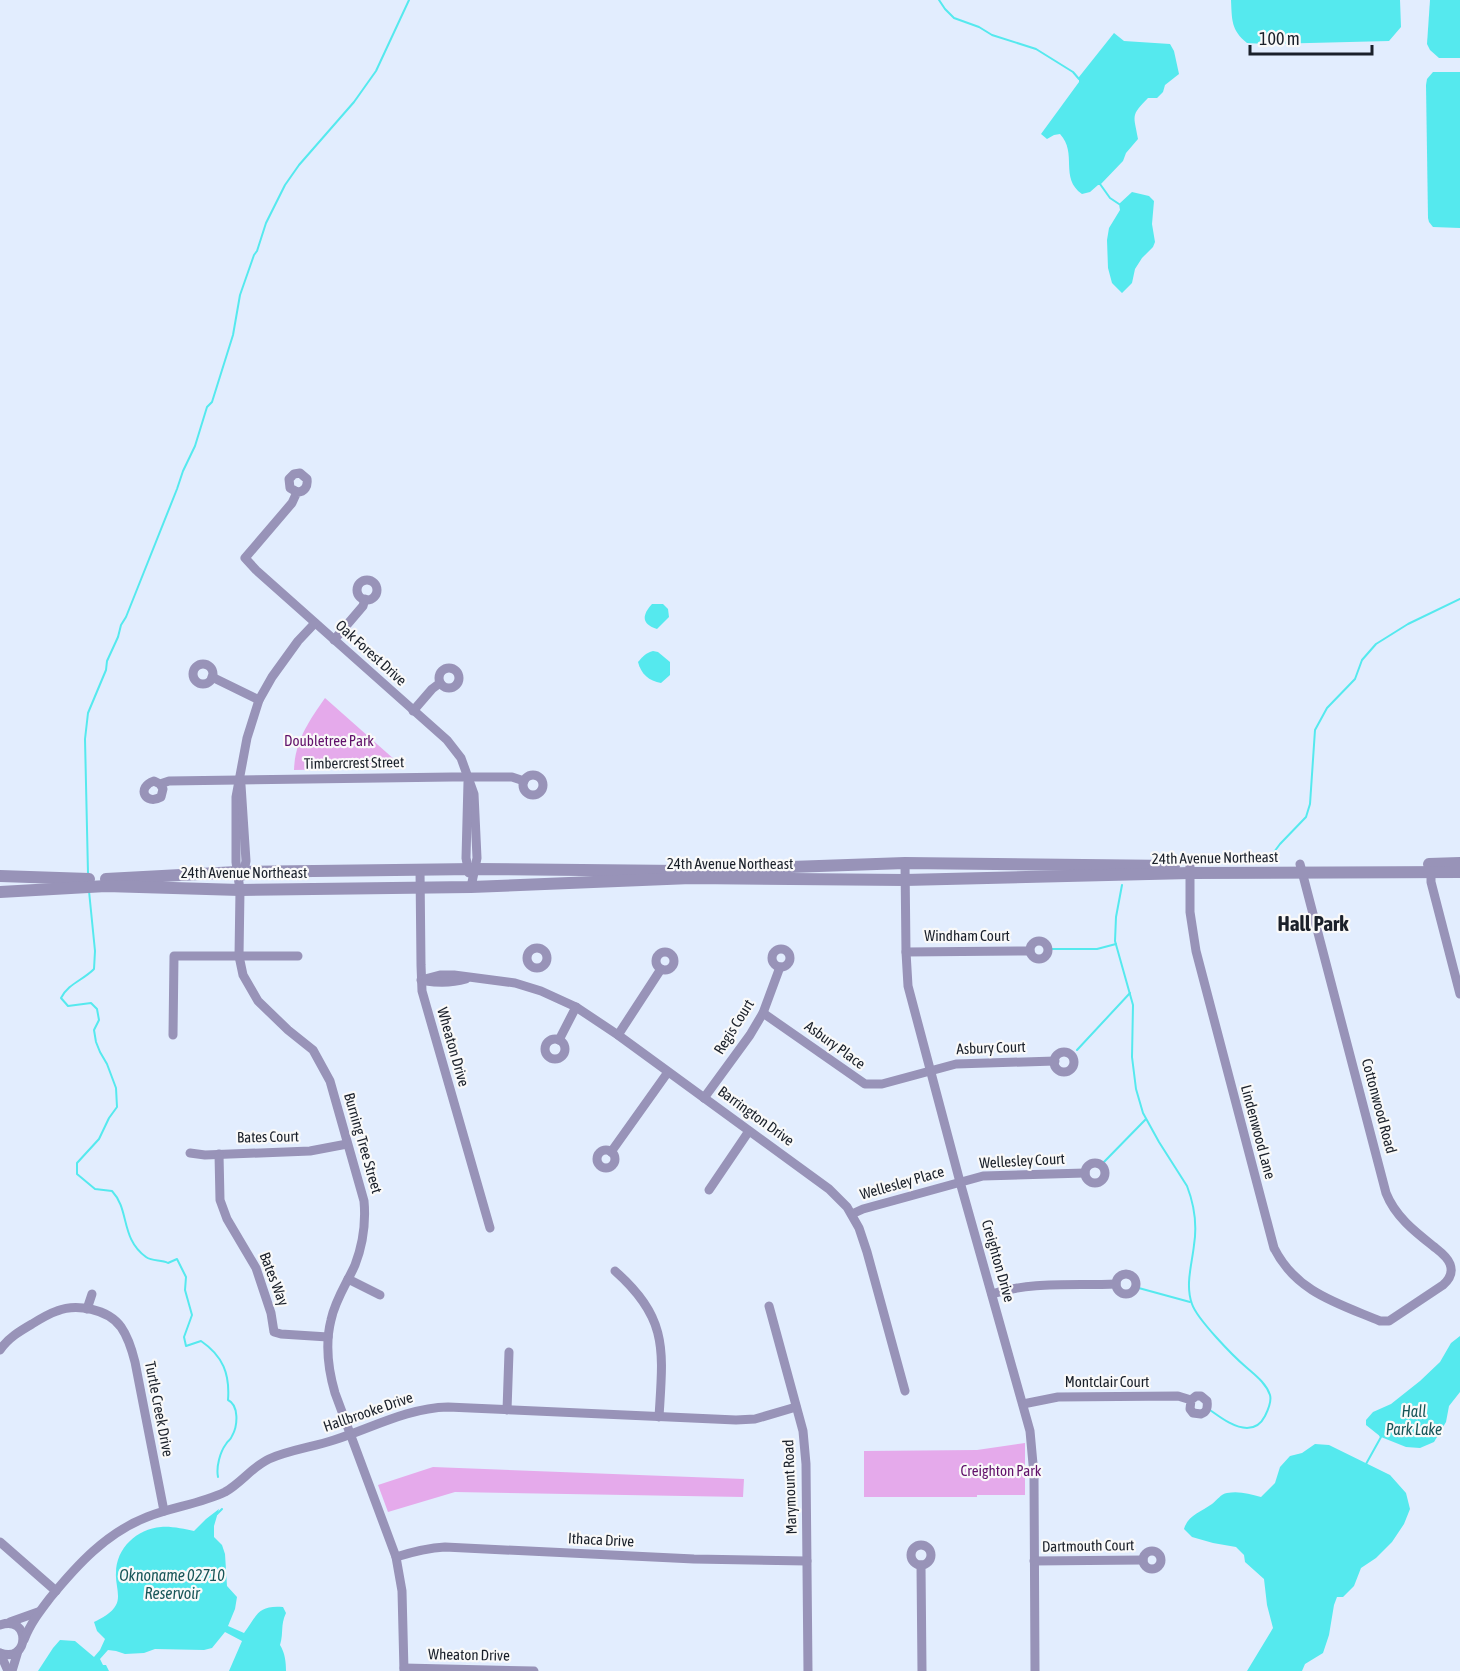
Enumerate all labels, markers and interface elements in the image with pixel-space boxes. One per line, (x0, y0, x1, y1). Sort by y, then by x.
scale bar (1250, 18, 1372, 56)
text: 100 m (1259, 28, 1300, 49)
street label: Oak Forest Drive (332, 616, 410, 689)
park label: Doubletree Park (284, 732, 374, 749)
street label: Timbercrest Street (304, 753, 404, 772)
street label: 24th Avenue Northeast (1152, 848, 1278, 867)
street label: 24th Avenue Northeast (667, 855, 793, 872)
street label: 24th Avenue Northeast (181, 864, 307, 881)
district label: Hall Park (1277, 911, 1349, 935)
street label: Windham Court (924, 927, 1010, 944)
street label: Regis Court (710, 996, 757, 1057)
street label: Wheaton Drive (434, 1005, 473, 1089)
street label: Asbury Place (802, 1017, 869, 1072)
street label: Asbury Court (956, 1038, 1026, 1057)
street label: Cottonwood Road (1359, 1057, 1400, 1155)
street label: Barrington Drive (715, 1082, 798, 1149)
street label: Lindenwood Lane (1238, 1083, 1279, 1181)
street label: Burning Tree Street (341, 1091, 386, 1195)
street label: Bates Court (237, 1127, 299, 1146)
street label: Wellesley Court (979, 1150, 1065, 1171)
street label: Wellesley Place (858, 1162, 946, 1203)
street label: Creighton Drive (979, 1218, 1018, 1304)
street label: Bates Way (256, 1250, 292, 1308)
street label: Turtle Creek Drive (142, 1360, 177, 1458)
street label: Montclair Court (1065, 1373, 1149, 1390)
street label: Hallbrooke Drive (321, 1388, 415, 1435)
water label: Hall Park Lake (1386, 1402, 1442, 1438)
street label: Marymount Road (779, 1439, 800, 1535)
park label: Creighton Park (961, 1462, 1042, 1479)
street label: Ithaca Drive (568, 1529, 635, 1550)
street label: Dartmouth Court (1042, 1536, 1134, 1555)
water label: Oknoname 02710 Reservoir (119, 1566, 225, 1602)
street label: Wheaton Drive (428, 1645, 510, 1664)

